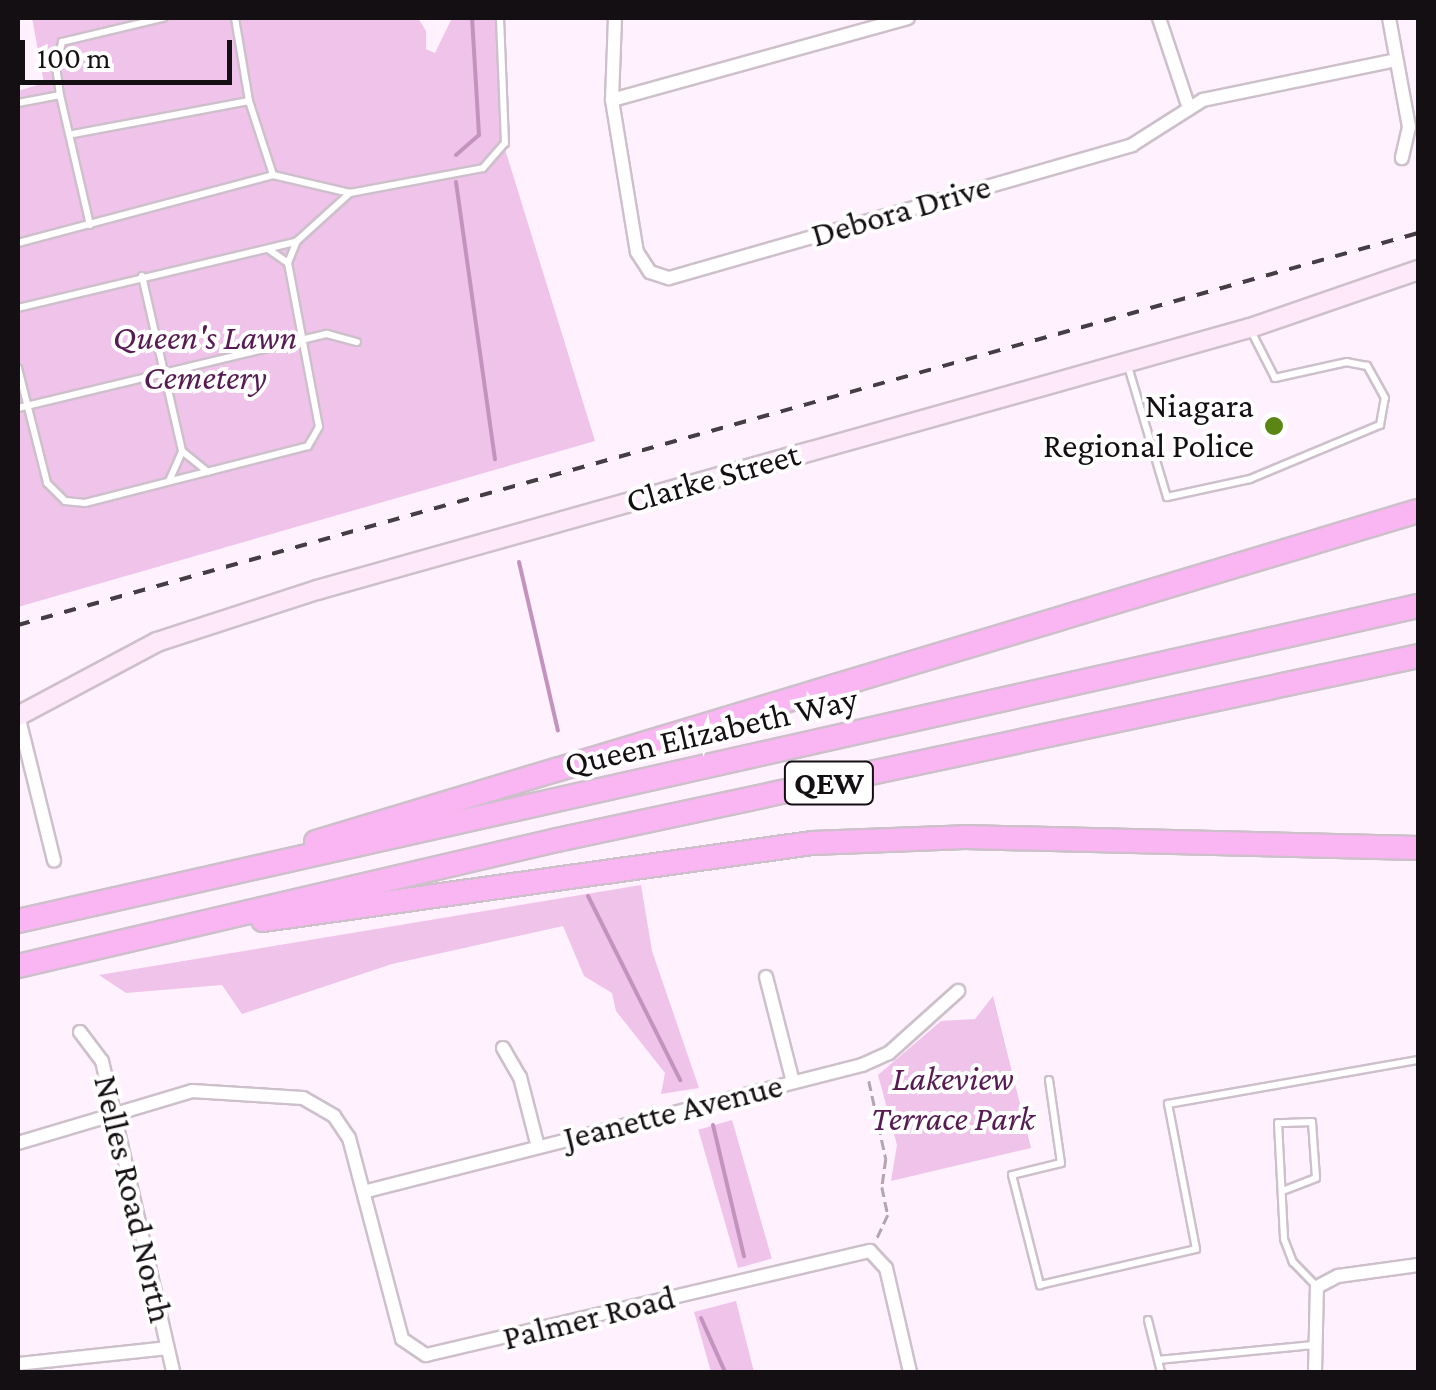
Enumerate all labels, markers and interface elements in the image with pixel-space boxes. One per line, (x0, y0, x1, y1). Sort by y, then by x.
scale bar (25, 20, 238, 82)
text: 100 m (37, 41, 111, 74)
street label: Debora Drive (807, 165, 995, 257)
park label: Queen's Lawn Cemetery (113, 317, 297, 399)
place label: Niagara Regional Police (1043, 385, 1254, 467)
marker: Niagara Regional Police (1263, 415, 1285, 437)
street label: Clarke Street (621, 433, 805, 523)
street label: Queen Elizabeth Way (560, 678, 862, 786)
road number: QEW (782, 756, 876, 810)
park label: Lakeview Terrace Park (871, 1058, 1035, 1140)
street label: Jeanette Avenue (559, 1065, 787, 1159)
street label: Nelles Road North (84, 1071, 182, 1327)
street label: Palmer Road (499, 1276, 679, 1360)

